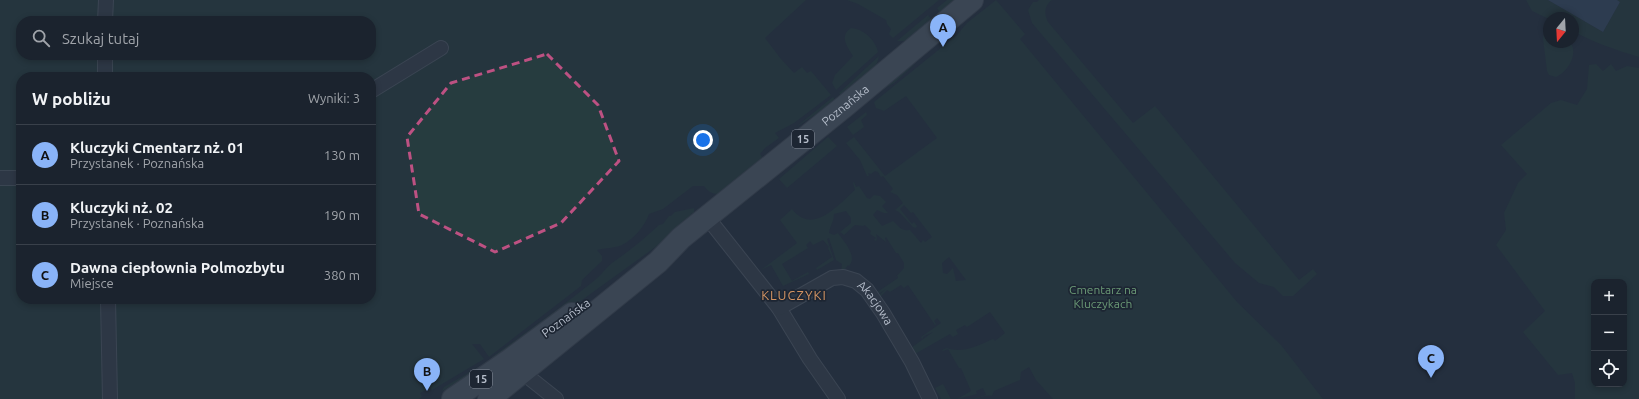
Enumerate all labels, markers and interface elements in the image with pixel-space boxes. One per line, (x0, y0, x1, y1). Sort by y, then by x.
north arrow (1543, 12, 1579, 48)
pin: A (930, 14, 956, 47)
search box (16, 16, 376, 60)
icon: search (30, 27, 52, 49)
text: Szukaj tutaj (62, 30, 139, 47)
street label: Poznańska (819, 82, 871, 128)
text: W pobliżu (32, 89, 111, 108)
text: Wyniki: 3 (308, 91, 360, 105)
your location (693, 130, 713, 150)
road number: 15 (792, 130, 814, 148)
text: Kluczyki Cmentarz nż. 01 (70, 139, 244, 156)
text: A (40, 148, 50, 162)
text: 130 m (324, 148, 360, 162)
text: Przystanek · Poznańska (70, 156, 204, 170)
text: Kluczyki nż. 02 (70, 199, 173, 216)
text: B (41, 208, 49, 222)
text: 190 m (324, 208, 360, 222)
text: Przystanek · Poznańska (70, 216, 204, 230)
text: Dawna ciepłownia Polmozbytu (70, 259, 285, 276)
text: C (41, 268, 49, 282)
text: 380 m (324, 268, 360, 282)
text: Miejsce (70, 276, 114, 290)
street label: Akacjowa (855, 278, 896, 327)
map controls (1591, 279, 1627, 387)
button: + (1591, 279, 1627, 315)
park label: Cmentarz na Kluczykach (1069, 283, 1137, 310)
district label: KLUCZYKI (761, 288, 827, 302)
street label: Poznańska (539, 296, 592, 340)
button: − (1591, 315, 1627, 351)
pin: C (1418, 345, 1444, 378)
button: locate (1591, 351, 1627, 387)
pin: B (414, 358, 440, 391)
road number: 15 (470, 370, 492, 388)

